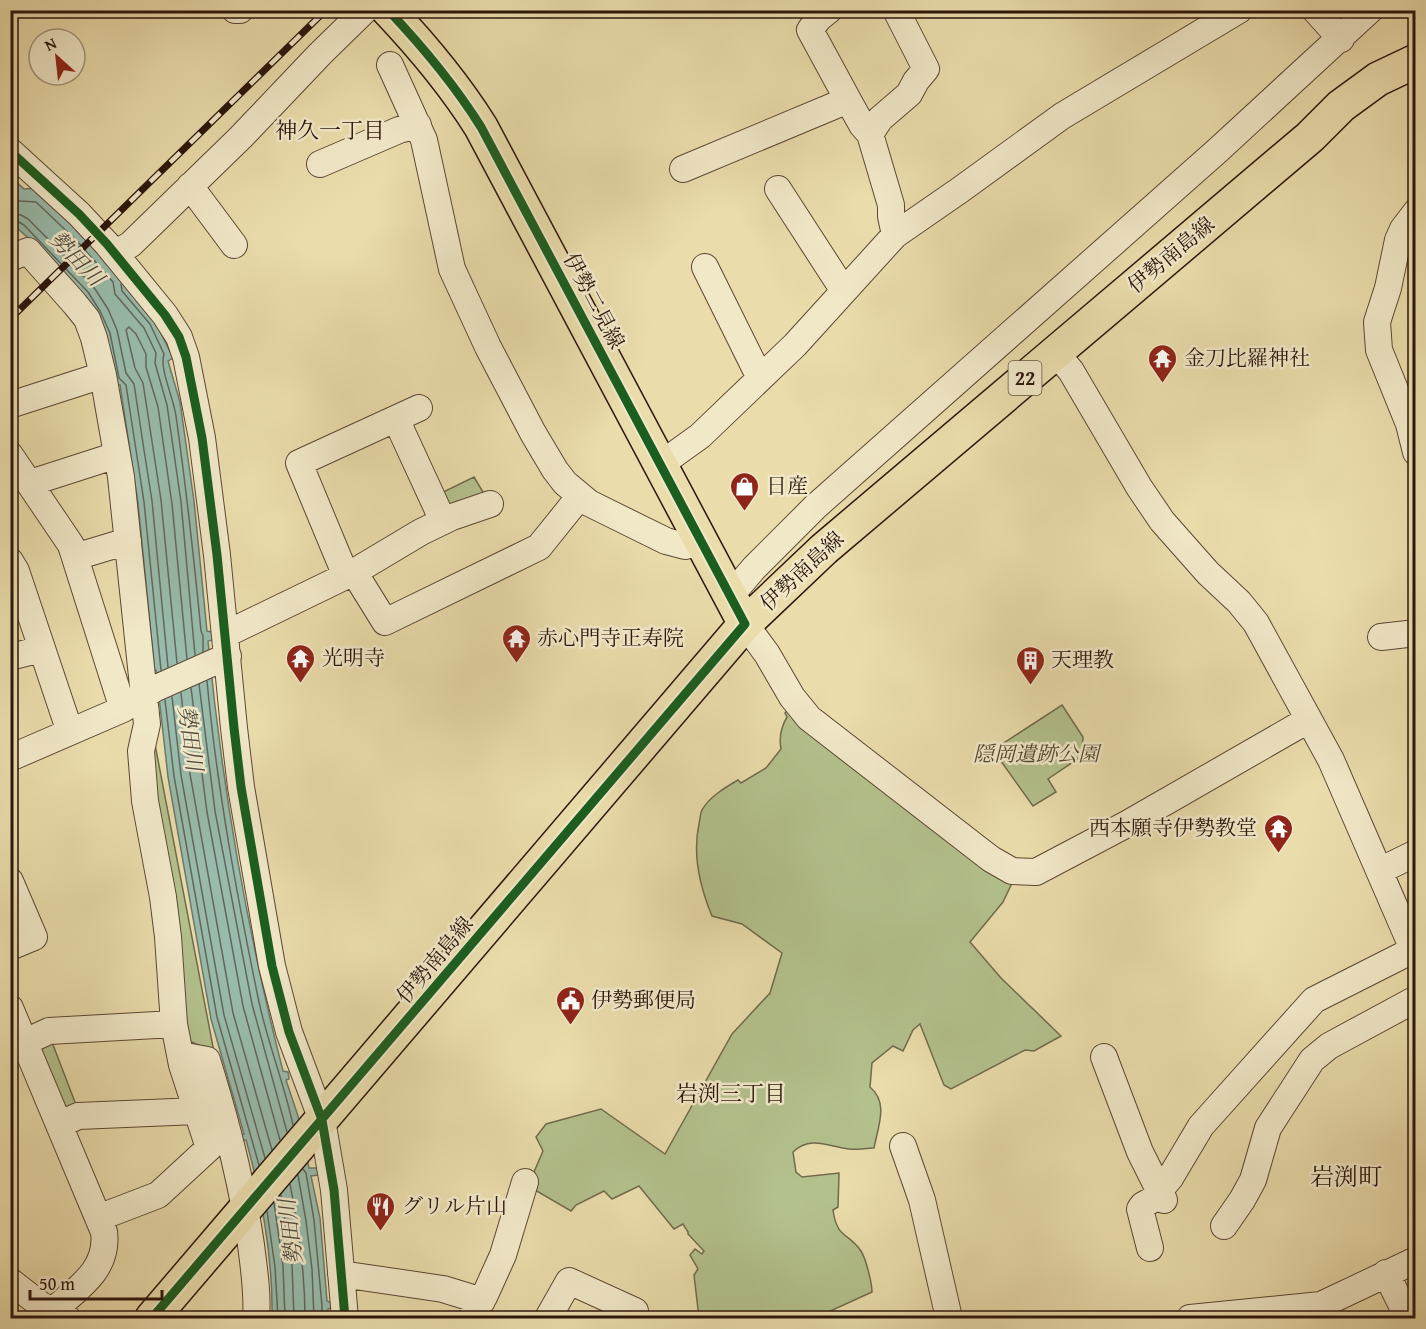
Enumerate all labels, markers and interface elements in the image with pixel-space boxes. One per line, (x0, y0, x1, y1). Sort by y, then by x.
north arrow (27, 27, 87, 87)
text: N (40, 30, 61, 57)
district label: 神久一丁目 (275, 114, 385, 146)
street label: 伊勢南島線 (1120, 209, 1221, 300)
water label: 勢田川 (43, 223, 113, 294)
street label: 伊勢二見線 (556, 247, 633, 354)
temple icon: 金刀比羅神社 (1147, 342, 1179, 384)
place label: 金刀比羅神社 (1184, 342, 1310, 373)
road number: 22 (1008, 361, 1042, 395)
shop icon: 日産 (729, 470, 761, 512)
place label: 日産 (766, 470, 808, 501)
street label: 伊勢南島線 (753, 523, 851, 618)
temple icon: 赤心門寺正寿院 (500, 622, 532, 664)
place label: 赤心門寺正寿院 (537, 622, 684, 653)
temple icon: 光明寺 (285, 642, 317, 684)
place label: 光明寺 (322, 642, 385, 673)
building icon: 天理教 (1014, 644, 1046, 686)
place label: 天理教 (1051, 644, 1114, 675)
water label: 勢田川 (171, 703, 212, 775)
park label: 隠岡遺跡公園 (973, 738, 1102, 769)
place label: 西本願寺伊勢教堂 (1089, 812, 1257, 843)
temple icon: 西本願寺伊勢教堂 (1262, 812, 1294, 854)
street label: 伊勢南島線 (389, 909, 480, 1010)
public building icon: 伊勢郵便局 (554, 984, 586, 1026)
place label: 伊勢郵便局 (591, 984, 696, 1015)
district label: 岩渕三丁目 (676, 1077, 786, 1109)
district label: 岩渕町 (1310, 1159, 1382, 1194)
restaurant icon: グリル片山 (365, 1190, 397, 1232)
place label: グリル片山 (402, 1190, 507, 1221)
water label: 勢田川 (270, 1195, 310, 1267)
scale bar (30, 1263, 162, 1301)
text: 50 m (39, 1270, 75, 1297)

